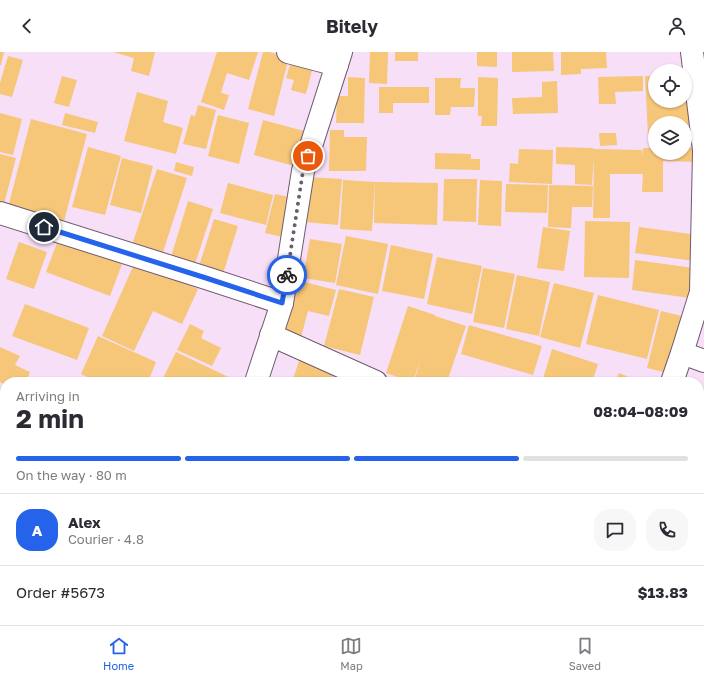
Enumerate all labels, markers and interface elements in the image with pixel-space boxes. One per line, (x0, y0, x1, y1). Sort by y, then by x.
icon: back (16, 15, 38, 37)
text: Bitely (326, 15, 378, 37)
icon: person (666, 15, 688, 37)
map controls (648, 64, 692, 160)
button: locate (648, 64, 692, 108)
button: layers (648, 116, 692, 160)
pin (291, 139, 325, 173)
icon: bag (297, 145, 319, 167)
pin (27, 210, 61, 244)
icon: home (33, 216, 55, 238)
courier (267, 255, 307, 295)
icon: bike (276, 264, 298, 286)
text: Arriving in (16, 388, 80, 404)
text: 08:04–08:09 (593, 402, 688, 420)
text: 2 min (16, 403, 84, 434)
text: On the way · 80 m (16, 467, 127, 483)
button: chat (594, 509, 636, 551)
button: phone (646, 509, 688, 551)
text: Alex (68, 513, 101, 531)
text: A (32, 521, 42, 539)
text: Courier · 4.8 (68, 531, 144, 547)
text: Order #5673 (16, 583, 105, 601)
text: $13.83 (638, 583, 688, 601)
tab: Home (103, 635, 134, 672)
tab: Map (340, 635, 363, 672)
tab: Saved (569, 635, 601, 672)

